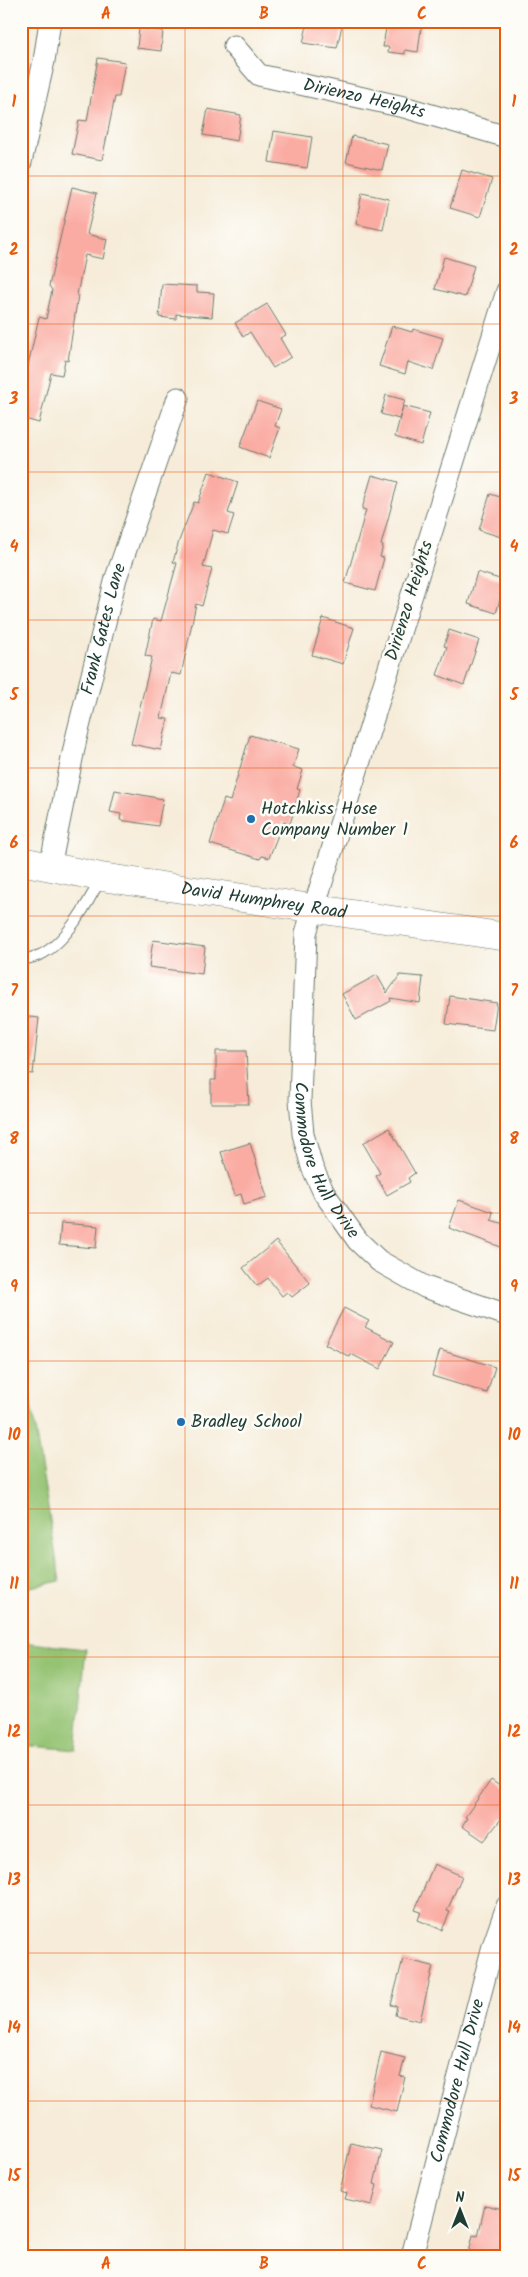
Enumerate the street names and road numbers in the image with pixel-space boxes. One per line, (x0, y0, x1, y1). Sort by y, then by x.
street label: Dirienzo Heights (300, 71, 429, 127)
street label: Dirienzo Heights (378, 537, 442, 665)
street label: Frank Gates Lane (73, 559, 135, 698)
street label: David Humphrey Road (179, 874, 350, 928)
street label: Commodore Hull Drive (285, 1081, 367, 1245)
street label: Commodore Hull Drive (422, 1996, 493, 2166)

